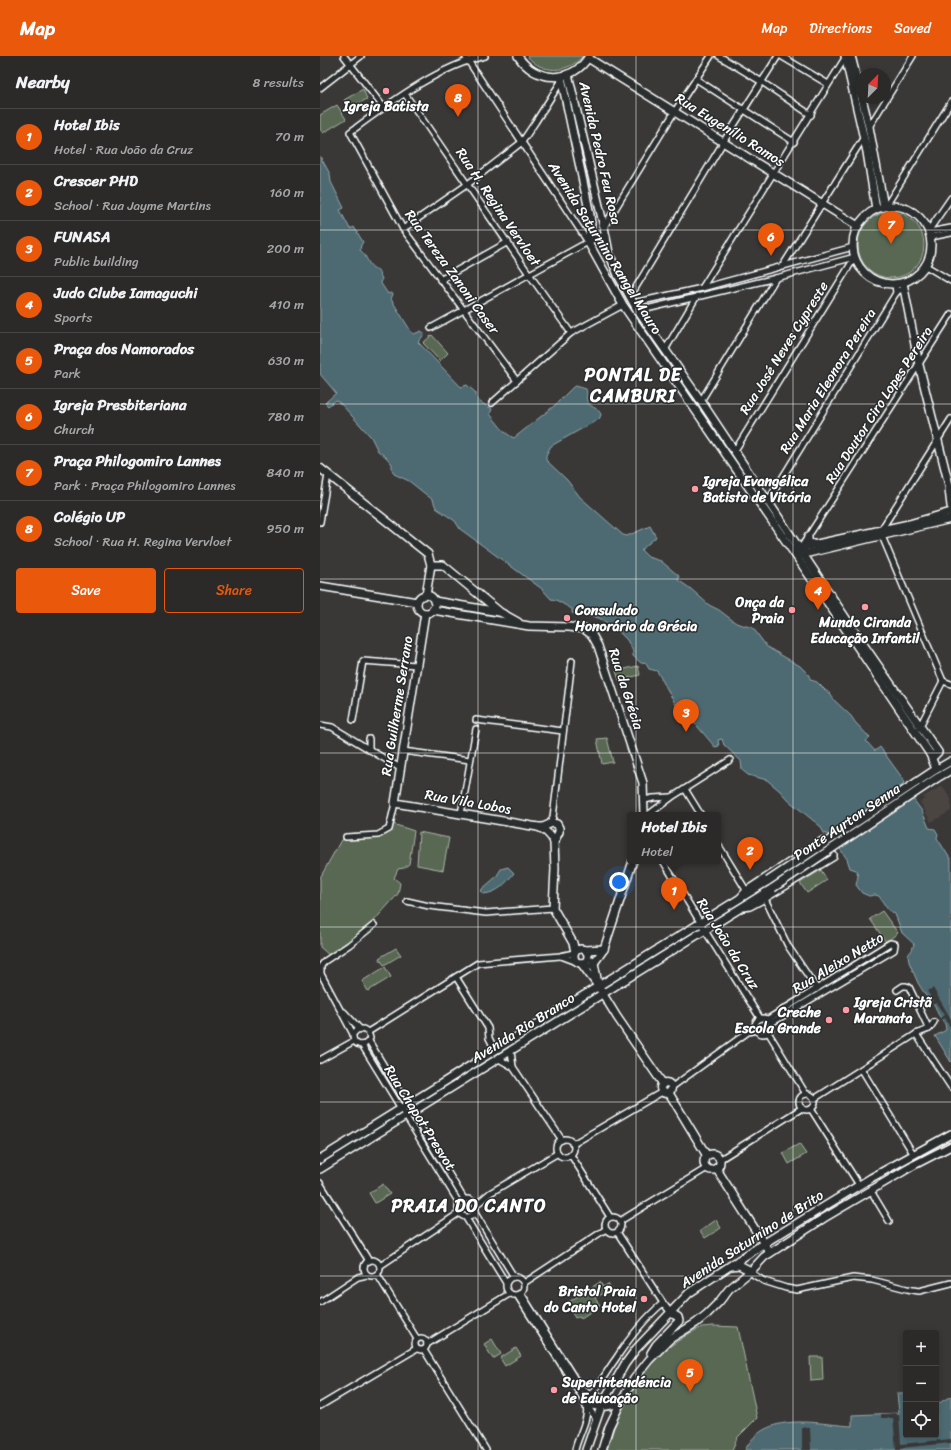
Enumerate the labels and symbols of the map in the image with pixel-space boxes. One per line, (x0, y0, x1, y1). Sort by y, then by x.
north arrow (855, 68, 891, 104)
street label: Avenida Pedro Feu Rosa (571, 78, 629, 227)
pin: 8 (445, 84, 471, 117)
marker: Igreja Batista (381, 86, 391, 96)
street label: Rua Eugenílio Ramos (670, 86, 790, 174)
place label: Igreja Batista (342, 94, 430, 119)
street label: Rua H. Regina Vervloet (449, 142, 548, 273)
street label: Avenida Saturnino Rangel Mauro (541, 156, 669, 340)
street label: Rua Tereza Zanoni Caser (398, 204, 507, 341)
pin: 7 (878, 211, 904, 244)
pin: 6 (758, 223, 784, 256)
street label: Rua José Neves Cypreste (733, 276, 835, 420)
street label: Rua Maria Eleonora Pereira (773, 303, 883, 459)
street label: Rua Doutor Ciro Lopes Pereira (818, 321, 940, 489)
district label: PONTAL DE CAMBURI (584, 359, 683, 412)
place label: Igreja Evangélica Batista de Vitória (702, 469, 811, 510)
marker: Igreja Evangélica Batista de Vitória (690, 484, 700, 494)
pin: 4 (805, 577, 831, 610)
place label: Onça da Praia (734, 590, 785, 631)
place label: Consulado Honorário da Grécia (574, 598, 697, 639)
marker: Mundo Ciranda Educação Infantil (860, 602, 870, 612)
marker: Onça da Praia (787, 605, 797, 615)
place label: Mundo Ciranda Educação Infantil (810, 610, 921, 651)
marker: Consulado Honorário da Grécia (562, 613, 572, 623)
street label: Rua Guilherme Serrano (374, 634, 420, 778)
street label: Rua da Grécia (601, 645, 651, 734)
pin: 3 (673, 699, 699, 732)
street label: Ponte Ayrton Senna (788, 776, 906, 867)
street label: Rua Vila Lobos (423, 782, 513, 822)
pin: 2 (737, 837, 763, 870)
your location (609, 872, 629, 892)
pin: 1 (661, 877, 687, 910)
street label: Rua João da Cruz (690, 893, 767, 995)
street label: Rua Aleixo Netto (787, 926, 889, 1000)
street label: Avenida Rio Branco (465, 986, 580, 1071)
place label: Igreja Cristã Maranata (853, 990, 933, 1031)
place label: Creche Escola Grande (734, 1000, 822, 1041)
marker: Igreja Cristã Maranata (841, 1005, 851, 1015)
marker: Creche Escola Grande (824, 1015, 834, 1025)
street label: Rua Chapot Presvot (377, 1060, 463, 1176)
street label: Avenida Saturnino de Brito (674, 1183, 829, 1296)
district label: PRAIA DO CANTO (391, 1190, 547, 1222)
place label: Bristol Praia do Canto Hotel (544, 1279, 637, 1320)
marker: Bristol Praia do Canto Hotel (639, 1294, 649, 1304)
pin: 5 (677, 1359, 703, 1392)
place label: Superintendéncia de Educação (561, 1370, 672, 1411)
marker: Superintendéncia de Educação (549, 1385, 559, 1395)

